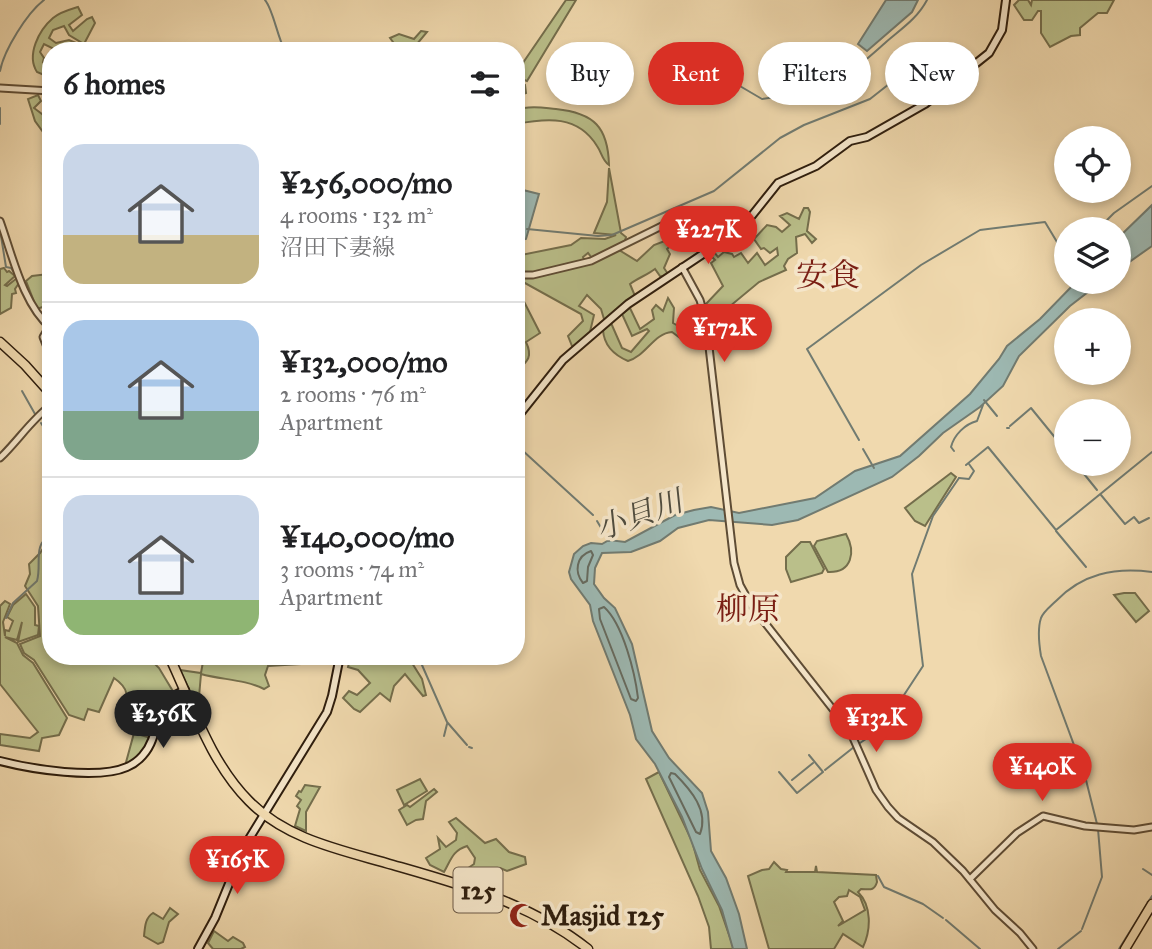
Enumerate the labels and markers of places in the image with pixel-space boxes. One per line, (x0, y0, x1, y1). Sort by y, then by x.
pin: ¥227K (659, 206, 757, 266)
pin: ¥172K (675, 304, 773, 364)
pin: ¥256K (114, 690, 212, 750)
pin: ¥132K (827, 694, 925, 754)
pin: ¥140K (993, 744, 1091, 803)
pin: ¥165K (188, 836, 286, 896)
place label: Masjid 125 (541, 898, 664, 933)
mosque icon: Masjid 125 (507, 901, 535, 929)

